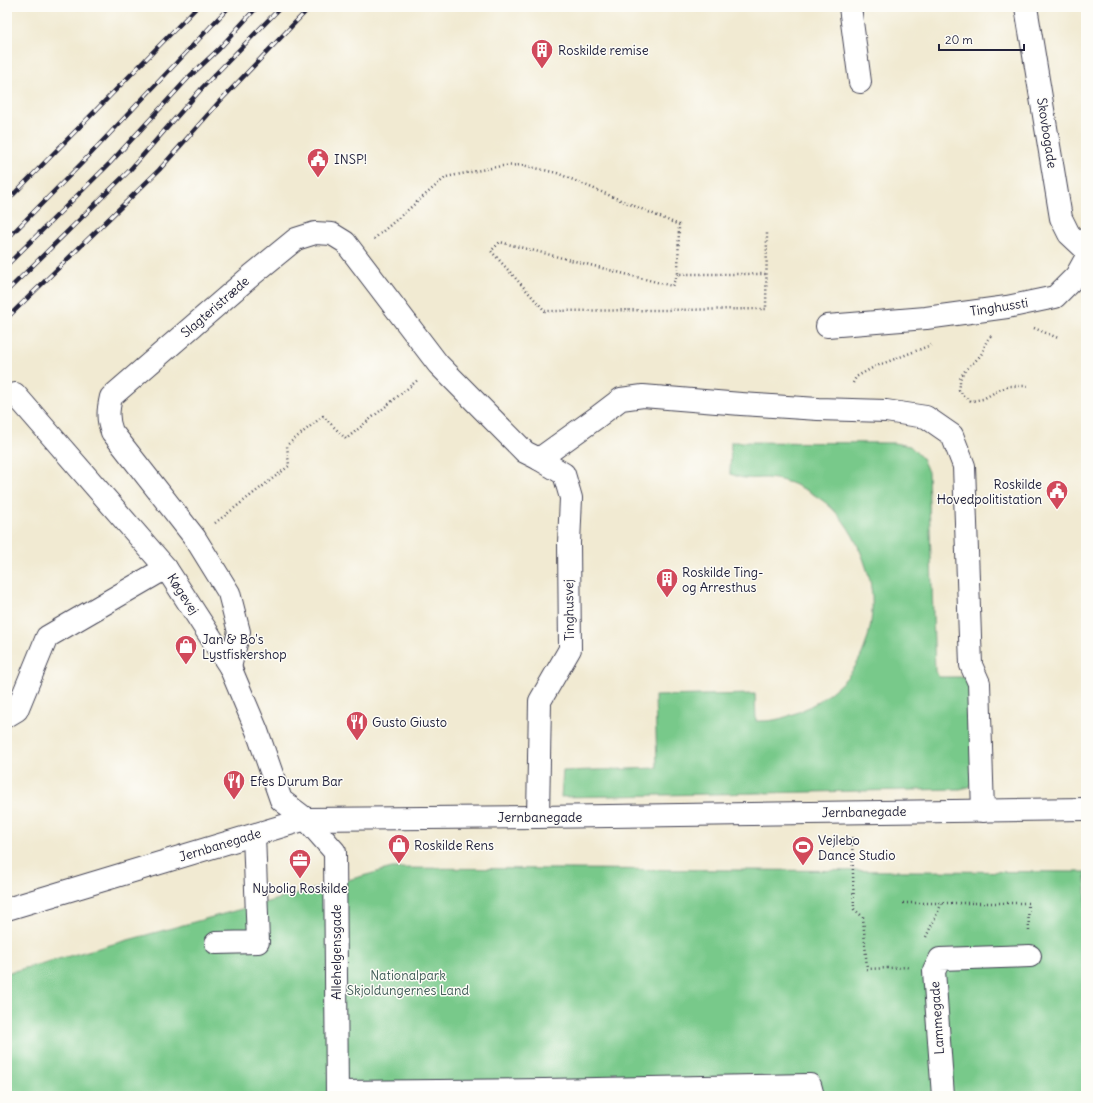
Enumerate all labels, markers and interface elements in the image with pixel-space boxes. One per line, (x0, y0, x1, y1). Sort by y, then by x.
scale bar (939, 26, 1024, 52)
text: 20 m (945, 32, 973, 47)
building icon: Roskilde remise (529, 37, 555, 70)
place label: Roskilde remise (558, 42, 649, 59)
street label: Skovbogade (1033, 97, 1061, 169)
public building icon: INSP! (305, 146, 331, 179)
place label: INSP! (334, 151, 367, 168)
street label: Slagteristræde (177, 273, 253, 341)
street label: Tinghussti (969, 294, 1029, 320)
place label: Roskilde Hovedpolitistation (937, 476, 1042, 508)
public building icon: Roskilde Hovedpolitistation (1044, 478, 1070, 511)
place label: Roskilde Ting- og Arresthus (682, 564, 763, 596)
building icon: Roskilde Ting- og Arresthus (654, 566, 680, 599)
street label: Køgevej (163, 570, 203, 618)
street label: Tinghusvej (560, 579, 578, 641)
place label: Jan & Bo's Lystfiskershop (202, 631, 287, 663)
shop icon: Jan & Bo's Lystfiskershop (173, 633, 199, 666)
restaurant icon: Gusto Giusto (344, 709, 370, 742)
place label: Gusto Giusto (372, 714, 447, 731)
restaurant icon: Efes Durum Bar (221, 768, 247, 801)
place label: Efes Durum Bar (250, 773, 344, 790)
street label: Jernbanegade (821, 803, 907, 821)
street label: Jernbanegade (498, 809, 582, 826)
street label: Jernbanegade (177, 824, 263, 866)
shop icon: Roskilde Rens (386, 832, 412, 865)
place label: Vejlebo Dance Studio (818, 832, 895, 864)
sports icon: Vejlebo Dance Studio (790, 834, 816, 867)
place label: Roskilde Rens (414, 837, 494, 854)
office icon: Nybolig Roskilde (287, 847, 313, 880)
place label: Nybolig Roskilde (252, 880, 348, 897)
street label: Allehelgensgade (328, 904, 345, 1000)
park label: Nationalpark Skjoldungernes Land (347, 967, 470, 999)
street label: Lammegade (926, 981, 948, 1055)

